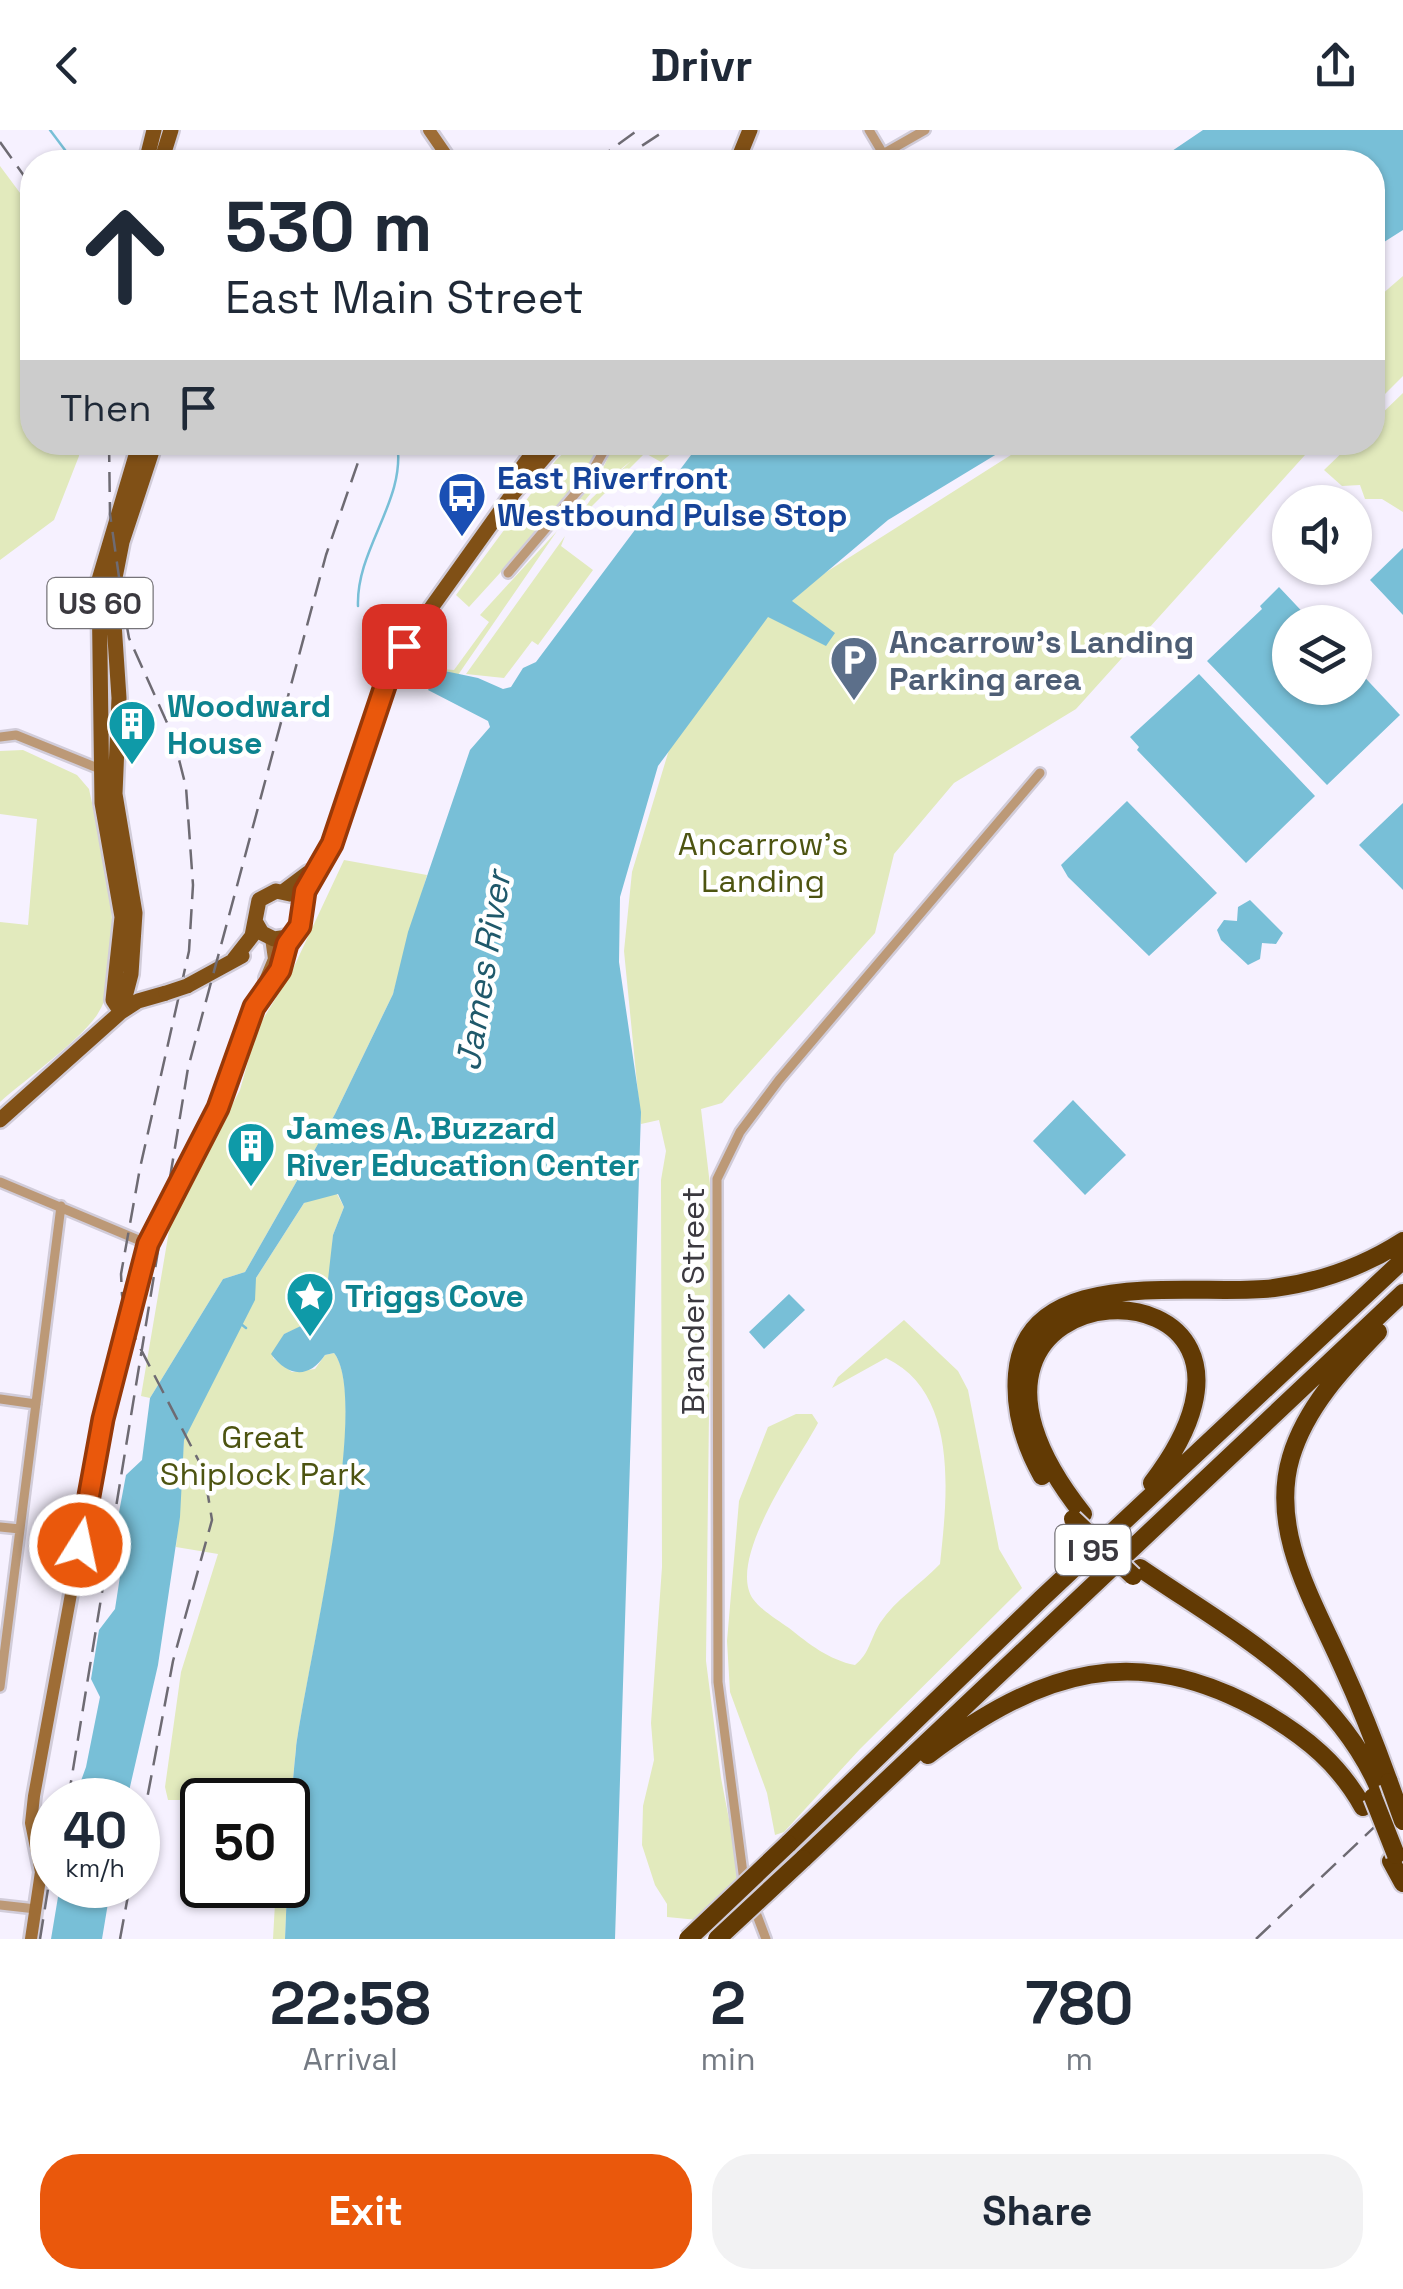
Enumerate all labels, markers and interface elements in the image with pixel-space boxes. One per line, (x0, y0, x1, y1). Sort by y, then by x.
text: Drivr (650, 37, 753, 94)
icon: back (40, 38, 95, 93)
icon: share (1308, 38, 1363, 93)
text: 530 m (225, 182, 432, 271)
icon: ahead (60, 190, 190, 320)
text: East Main Street (225, 269, 584, 326)
icon: arrive (171, 380, 226, 435)
text: Then (60, 384, 151, 432)
place label: East Riverfront Westbound Pulse Stop (497, 458, 847, 535)
bus stop icon: East Riverfront Westbound Pulse Stop (436, 470, 488, 538)
map controls (1272, 485, 1372, 705)
button: sound (1272, 485, 1372, 585)
road number: US 60 (48, 578, 152, 628)
pin (362, 604, 447, 689)
button: layers (1272, 605, 1372, 705)
icon: arrive (377, 619, 432, 674)
place label: Ancarrow's Landing Parking area (889, 622, 1194, 699)
parking icon: Ancarrow's Landing Parking area (828, 634, 880, 702)
place label: Woodward House (167, 686, 331, 763)
building icon: Woodward House (106, 698, 158, 766)
park label: Ancarrow's Landing (678, 824, 848, 901)
water label: James River (446, 865, 521, 1074)
place label: James A. Buzzard River Education Center (286, 1108, 639, 1185)
building icon: James A. Buzzard River Education Center (225, 1120, 277, 1188)
street label: Brander Street (673, 1187, 713, 1415)
place icon: Triggs Cove (284, 1270, 336, 1338)
place label: Triggs Cove (345, 1276, 524, 1316)
park label: Great Shiplock Park (160, 1417, 366, 1494)
position arrow (28, 1493, 132, 1597)
road number: I 95 (1056, 1525, 1130, 1575)
speed limit sign: 50 (180, 1778, 310, 1908)
text: 40 (63, 1799, 127, 1863)
text: km/h (65, 1852, 125, 1884)
text: 22:58 (270, 1965, 431, 2042)
text: 2 (710, 1965, 746, 2042)
text: 780 (1025, 1965, 1133, 2042)
text: Arrival (303, 2039, 398, 2079)
text: min (701, 2039, 756, 2079)
text: m (1065, 2039, 1093, 2079)
button: Exit (40, 2154, 692, 2269)
button: Share (712, 2154, 1363, 2269)

